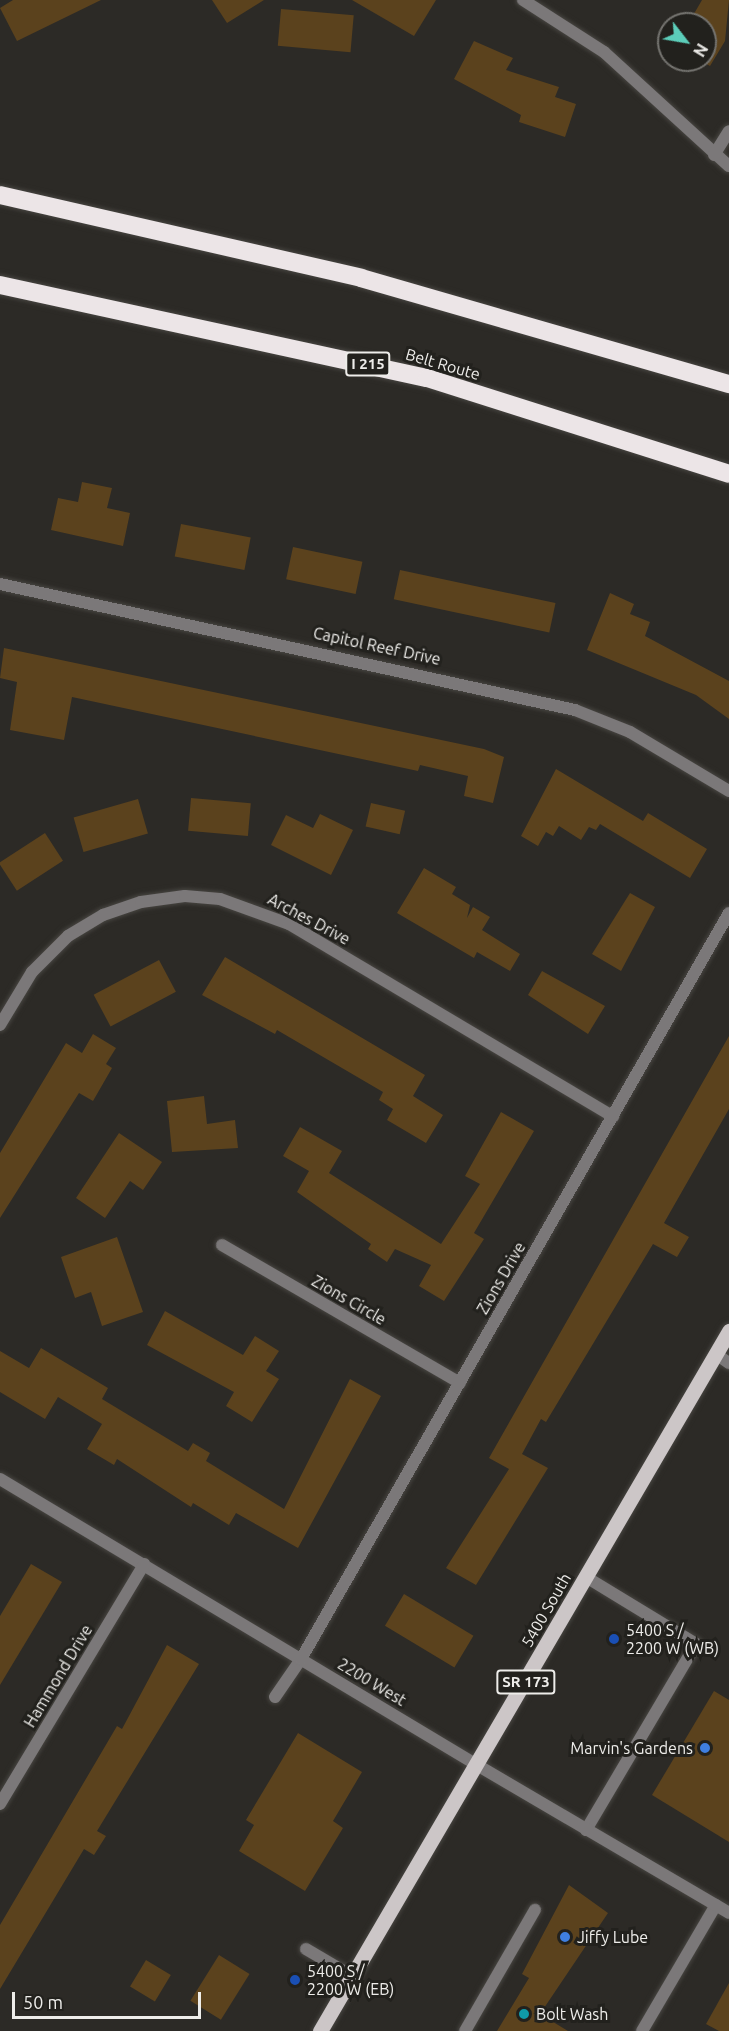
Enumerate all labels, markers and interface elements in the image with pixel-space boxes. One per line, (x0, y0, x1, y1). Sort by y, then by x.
north arrow (657, 12, 717, 72)
text: N (690, 40, 712, 60)
street label: Belt Route (404, 344, 482, 384)
road number: I 215 (344, 352, 392, 376)
street label: Capitol Reef Drive (311, 623, 443, 669)
street label: Arches Drive (265, 889, 353, 949)
street label: Zions Drive (473, 1239, 529, 1317)
street label: Zions Circle (309, 1271, 389, 1329)
street label: 5400 South (517, 1570, 575, 1650)
place label: 5400 S / 2200 W (WB) (626, 1620, 719, 1658)
street label: Hammond Drive (20, 1621, 96, 1731)
marker: 5400 S / 2200 W (WB) (607, 1632, 621, 1646)
street label: 2200 West (334, 1654, 410, 1710)
road number: SR 173 (496, 1670, 556, 1694)
place label: Marvin's Gardens (570, 1738, 693, 1758)
marker: Marvin's Gardens (698, 1741, 712, 1755)
place label: Jiffy Lube (577, 1927, 648, 1947)
marker: Jiffy Lube (558, 1930, 572, 1944)
place label: 5400 S / 2200 W (EB) (307, 1961, 394, 1999)
marker: 5400 S / 2200 W (EB) (288, 1973, 302, 1987)
scale bar (15, 1980, 204, 2018)
text: 50 m (23, 1992, 63, 2012)
place label: Bolt Wash (536, 2004, 608, 2024)
marker: Bolt Wash (517, 2007, 531, 2021)

